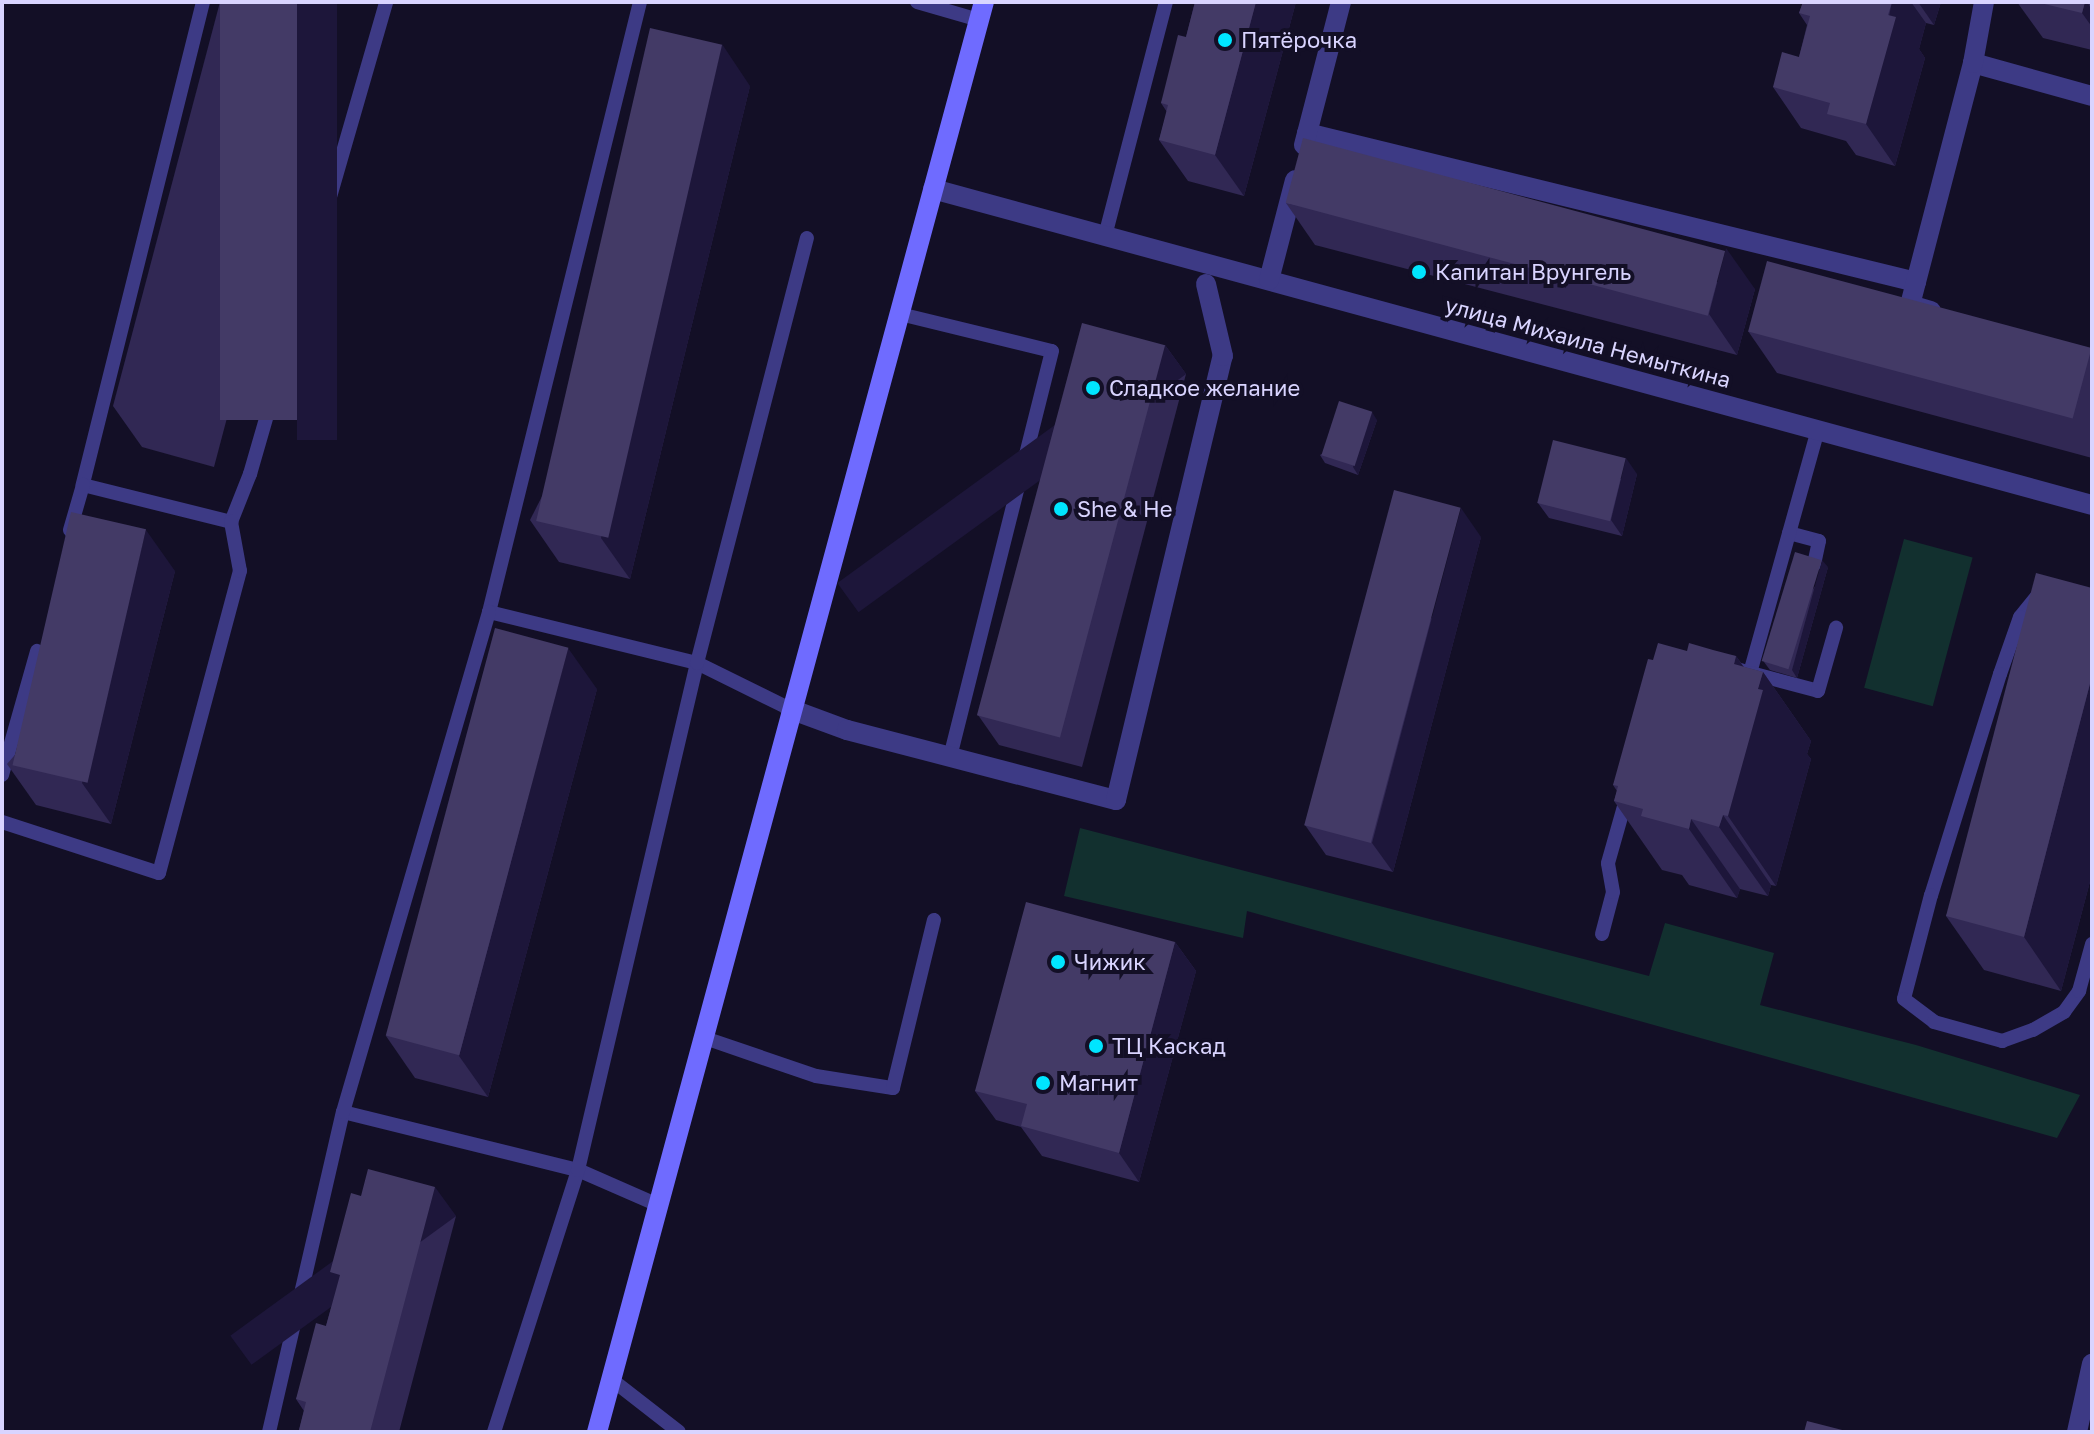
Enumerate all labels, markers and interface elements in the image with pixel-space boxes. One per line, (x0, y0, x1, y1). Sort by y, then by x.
place label: Пятёрочка (1241, 27, 1357, 53)
marker: Пятёрочка (1216, 31, 1234, 49)
place label: Капитан Врунгель (1435, 259, 1631, 285)
marker: Капитан Врунгель (1410, 263, 1428, 281)
street label: улица Михаила Немыткина (1442, 291, 1734, 393)
place label: Сладкое желание (1109, 375, 1300, 401)
marker: Сладкое желание (1084, 379, 1102, 397)
place label: She & He (1077, 496, 1173, 522)
marker: She & He (1052, 500, 1070, 518)
place label: Чижик (1074, 949, 1146, 975)
marker: Чижик (1049, 953, 1067, 971)
place label: ТЦ Каскад (1112, 1033, 1226, 1059)
marker: ТЦ Каскад (1087, 1037, 1105, 1055)
place label: Магнит (1059, 1070, 1138, 1096)
marker: Магнит (1034, 1074, 1052, 1092)

